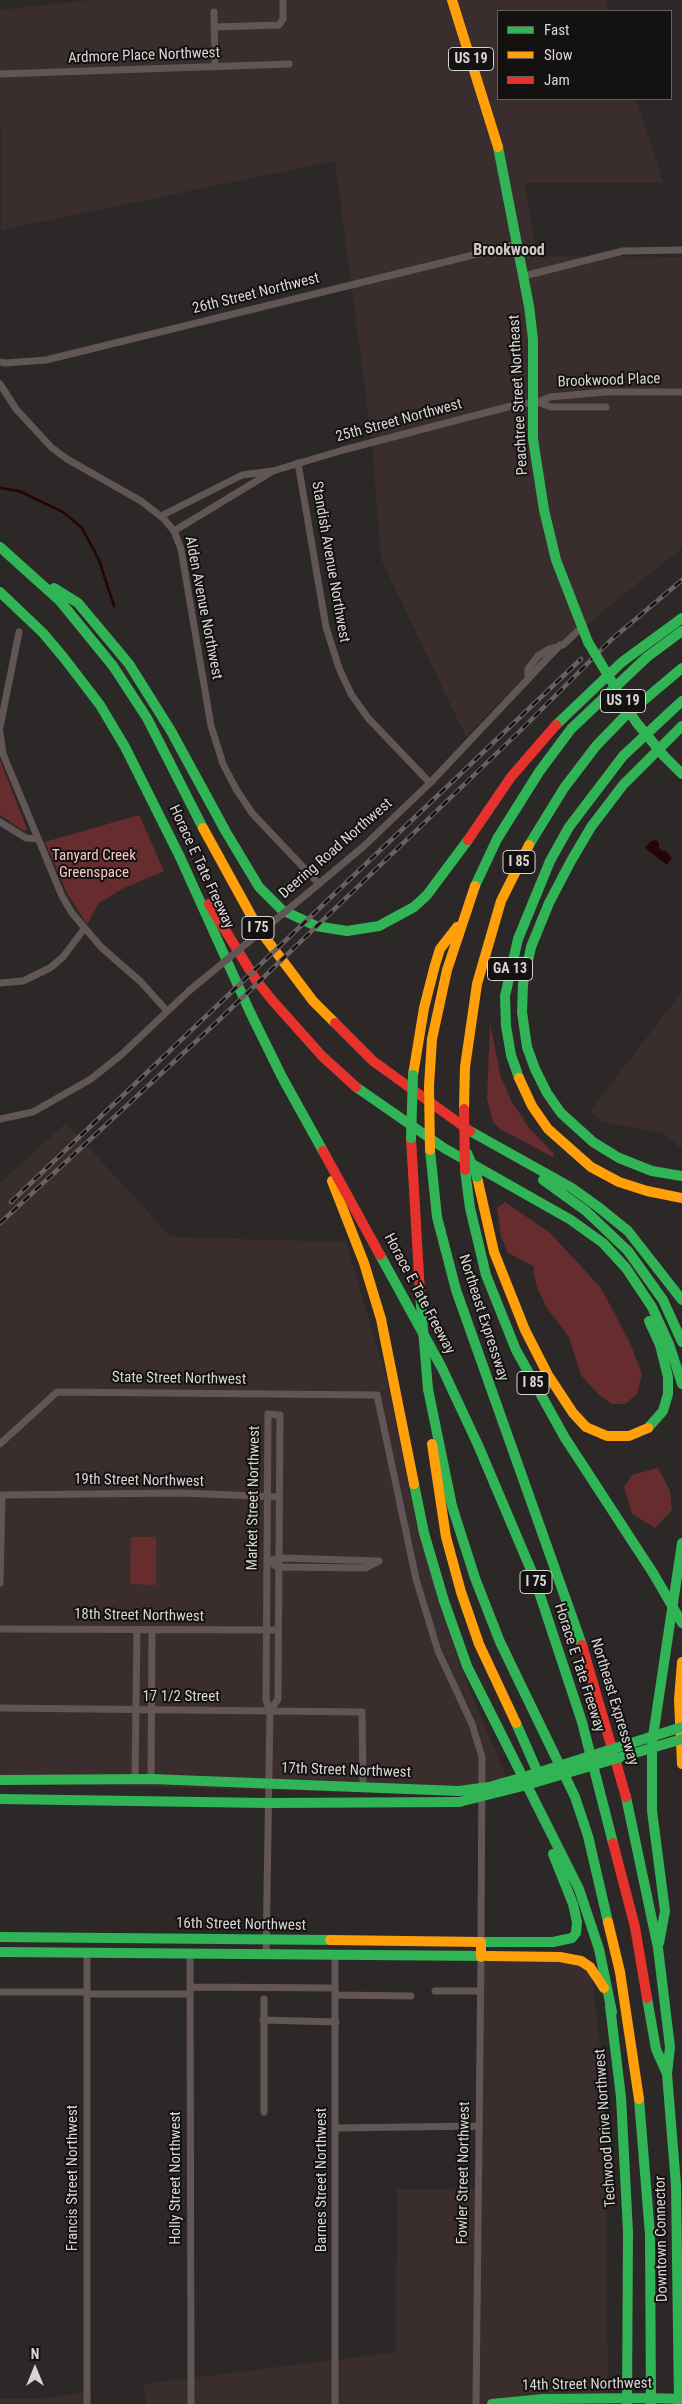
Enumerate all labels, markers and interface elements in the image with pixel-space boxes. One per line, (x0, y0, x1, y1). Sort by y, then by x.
legend (497, 10, 672, 100)
text: Fast (544, 21, 569, 39)
street label: Ardmore Place Northwest (68, 44, 220, 68)
text: Slow (544, 46, 573, 64)
road number: US 19 (448, 48, 494, 70)
text: Jam (544, 71, 570, 89)
district label: Brookwood (473, 241, 545, 261)
street label: 26th Street Northwest (191, 270, 321, 318)
street label: Peachtree Street Northeast (506, 314, 532, 476)
street label: Brookwood Place (557, 370, 661, 392)
street label: 25th Street Northwest (334, 395, 464, 447)
street label: Standish Avenue Northwest (307, 480, 353, 644)
street label: Alden Avenue Northwest (180, 535, 226, 681)
road number: US 19 (600, 689, 646, 712)
street label: Deering Road Northwest (276, 795, 396, 903)
street label: Horace E Tate Freeway (164, 802, 238, 932)
park label: Tanyard Creek Greenspace (52, 847, 136, 882)
road number: I 85 (503, 850, 535, 874)
road number: I 75 (242, 916, 274, 940)
road number: GA 13 (488, 958, 532, 981)
street label: Horace E Tate Freeway (380, 1231, 458, 1357)
street label: Northeast Expressway (454, 1252, 512, 1384)
street label: State Street Northwest (112, 1369, 246, 1389)
road number: I 85 (517, 1372, 549, 1395)
street label: Market Street Northwest (244, 1426, 264, 1570)
street label: 19th Street Northwest (74, 1471, 204, 1491)
road number: I 75 (520, 1570, 552, 1594)
street label: Horace E Tate Freeway (550, 1601, 608, 1735)
street label: 18th Street Northwest (74, 1606, 204, 1626)
street label: Northeast Expressway (586, 1636, 642, 1768)
street label: 17 1/2 Street (142, 1688, 220, 1706)
street label: 17th Street Northwest (281, 1760, 411, 1782)
street label: 16th Street Northwest (176, 1915, 306, 1935)
street label: Techwood Drive Northwest (591, 2048, 621, 2208)
street label: Fowler Street Northwest (454, 2101, 474, 2245)
street label: Francis Street Northwest (64, 2105, 82, 2251)
street label: Barnes Street Northwest (313, 2108, 331, 2252)
street label: Holly Street Northwest (167, 2111, 185, 2245)
street label: Downtown Connector (652, 2176, 672, 2302)
north arrow (10, 2344, 60, 2394)
text: N (31, 2346, 39, 2362)
street label: 14th Street Northwest (522, 2375, 652, 2395)

